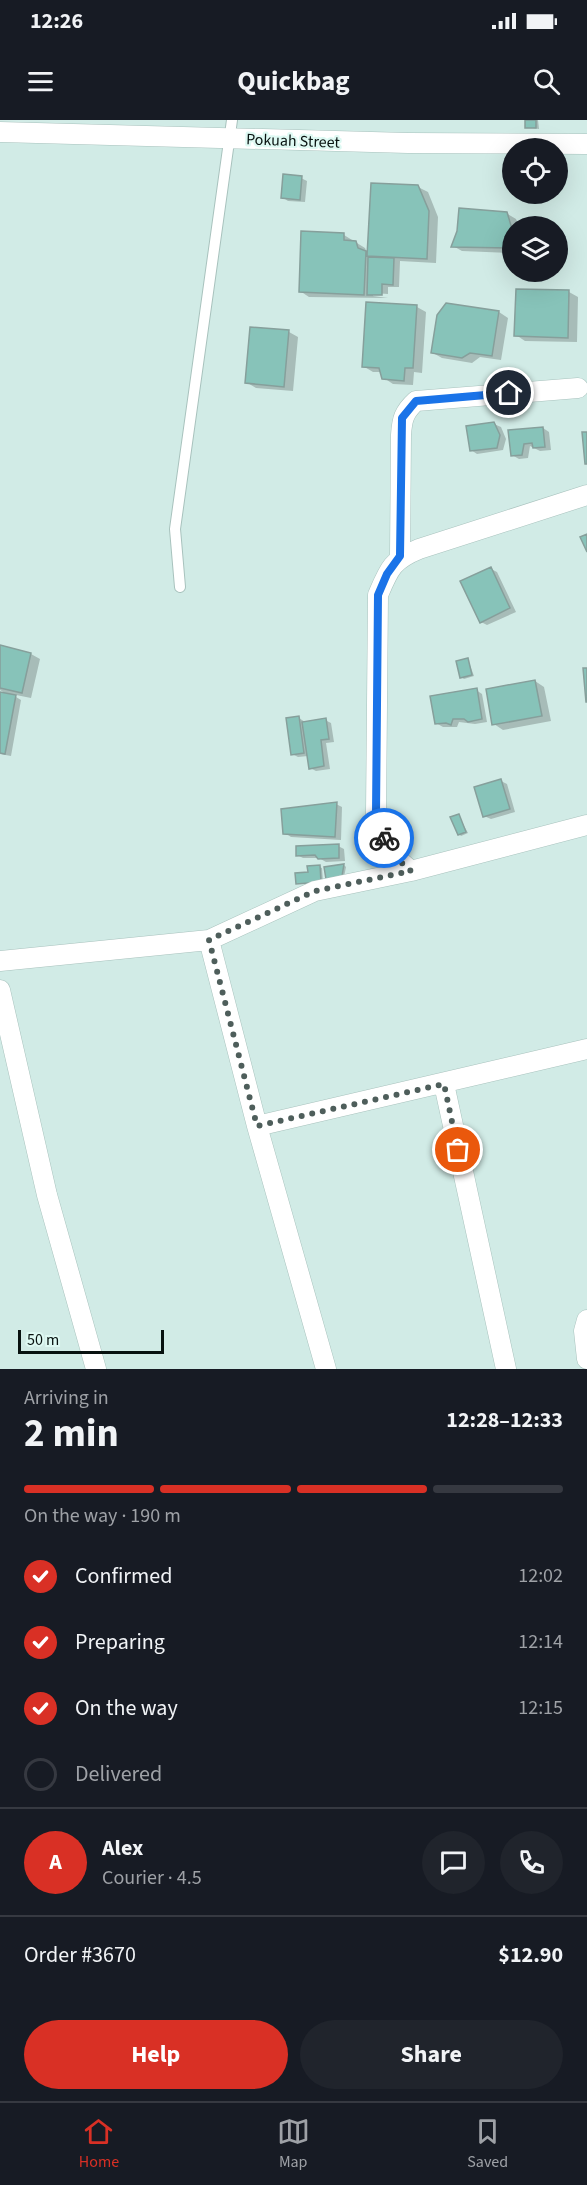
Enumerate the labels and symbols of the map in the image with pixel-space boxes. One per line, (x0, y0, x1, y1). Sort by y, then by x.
street label: Pokuah Street (246, 128, 341, 154)
pin (483, 367, 534, 418)
courier (354, 808, 414, 868)
pin (432, 1124, 483, 1175)
scale bar (18, 1327, 164, 1354)

